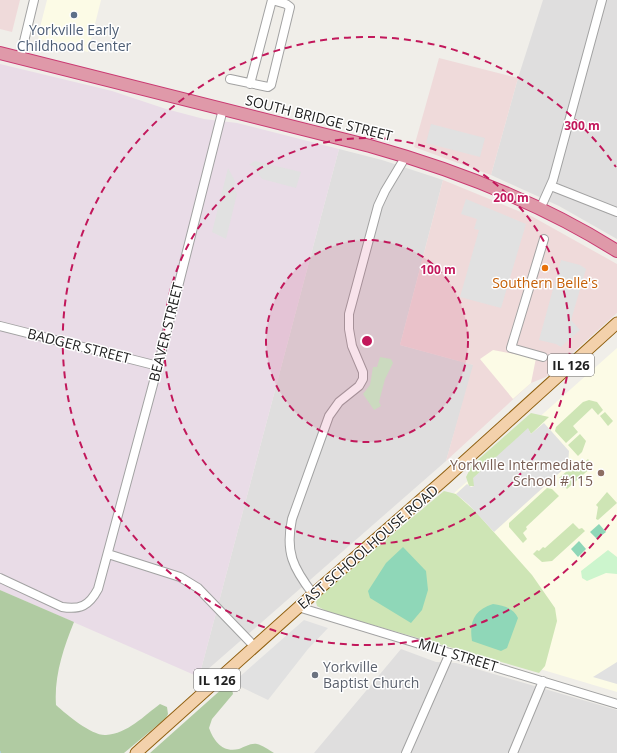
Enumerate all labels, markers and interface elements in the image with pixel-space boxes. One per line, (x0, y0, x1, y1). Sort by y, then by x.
marker: Yorkville Early Childhood Center (69, 10, 79, 20)
place label: Yorkville Early Childhood Center (17, 20, 132, 55)
street label: SOUTH BRIDGE STREET (244, 90, 395, 145)
text: 300 m (564, 117, 600, 134)
text: 200 m (493, 189, 529, 206)
text: 100 m (420, 261, 456, 278)
marker: Southern Belle's (540, 263, 550, 273)
place label: Southern Belle's (492, 273, 598, 292)
street label: BEAVER STREET (144, 280, 187, 383)
street label: BADGER STREET (26, 324, 133, 368)
centre of rings (360, 334, 374, 348)
road number: IL 126 (548, 354, 594, 376)
place label: Yorkville Intermediate School #115 (450, 455, 593, 490)
marker: Yorkville Intermediate School #115 (596, 468, 606, 478)
street label: EAST SCHOOLHOUSE ROAD (293, 480, 442, 613)
street label: MILL STREET (416, 633, 500, 676)
place label: Yorkville Baptist Church (323, 657, 419, 692)
road number: IL 126 (194, 669, 240, 691)
marker: Yorkville Baptist Church (310, 670, 320, 680)

